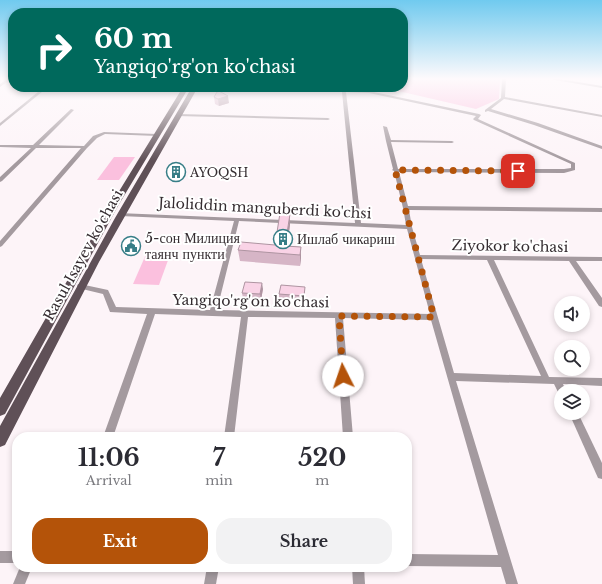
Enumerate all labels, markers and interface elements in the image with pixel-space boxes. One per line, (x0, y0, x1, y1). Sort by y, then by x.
text: 60 m (94, 21, 172, 56)
icon: right (28, 24, 80, 76)
text: Yangiqo'rg'on ko'chasi (94, 56, 296, 78)
pin (501, 154, 535, 188)
icon: arrive (507, 160, 529, 182)
building icon: AYOQSH (165, 161, 187, 183)
place label: AYOQSH (189, 165, 248, 180)
street label: Rasul Isayev ko'chasi (39, 186, 127, 324)
street label: Jaloliddin manguberdi ko'chsi (156, 193, 372, 223)
building icon: Ишлаб чикариш (272, 228, 294, 250)
place label: 5-сон Милиция таянч пункти (145, 229, 241, 263)
place label: Ишлаб чикариш (297, 230, 395, 248)
public building icon: 5-сон Милиция таянч пункти (120, 235, 142, 257)
street label: Ziyokor ko'chasi (452, 236, 569, 256)
street label: Yangiqo'rg'on ko'chasi (171, 291, 330, 311)
map controls (554, 296, 590, 420)
button: sound (554, 296, 590, 332)
button: search (554, 340, 590, 376)
position arrow (322, 355, 364, 397)
button: layers (554, 384, 590, 420)
text: 11:06 (78, 443, 140, 472)
text: 7 (213, 443, 225, 472)
text: 520 (298, 443, 346, 472)
text: Arrival (86, 472, 132, 489)
text: min (205, 472, 233, 489)
text: m (315, 472, 329, 489)
button: Exit (32, 518, 208, 564)
button: Share (216, 518, 392, 564)

